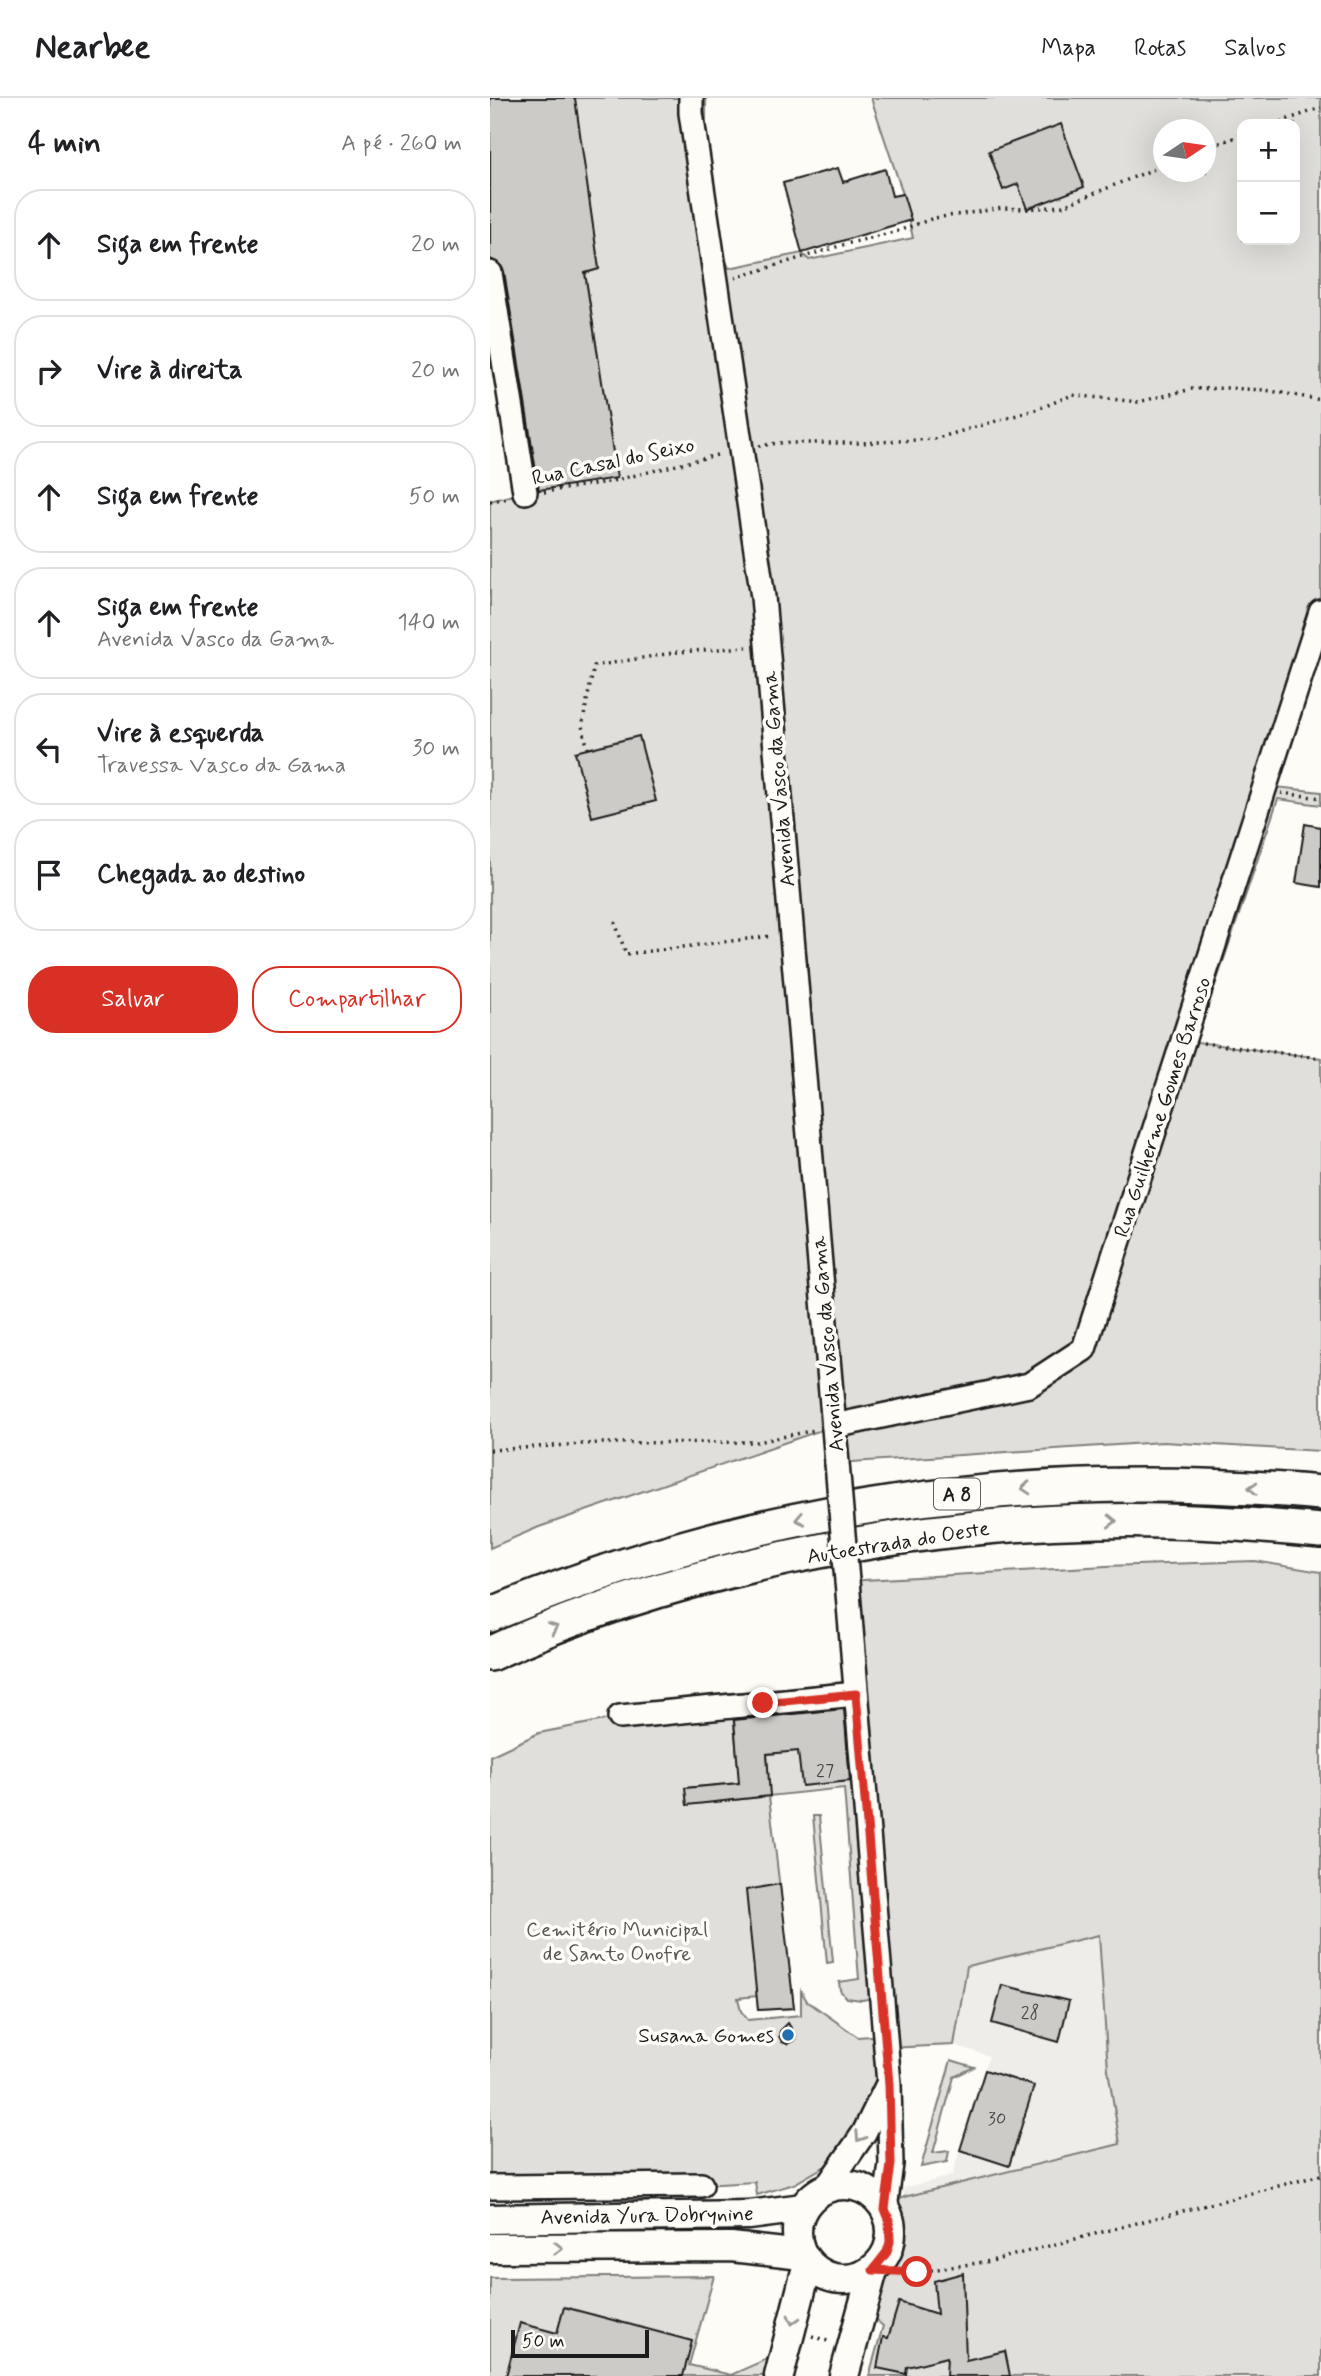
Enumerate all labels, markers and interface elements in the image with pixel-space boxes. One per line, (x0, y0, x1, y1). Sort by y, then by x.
text: Nearbee (35, 26, 150, 70)
text: Mapa (1041, 33, 1096, 64)
text: Rotas (1134, 33, 1186, 64)
text: Salvos (1224, 33, 1286, 64)
north arrow (1153, 119, 1216, 182)
map controls (1237, 119, 1300, 245)
button: + (1237, 119, 1300, 182)
text: 4 min (28, 124, 101, 163)
text: A pé · 260 m (341, 129, 462, 159)
button: − (1237, 182, 1300, 245)
icon: ahead (30, 226, 68, 264)
text: Siga em frente (97, 228, 258, 262)
text: 20 m (411, 230, 460, 260)
icon: right (30, 352, 68, 390)
text: Vire à direita (97, 354, 243, 388)
text: 20 m (411, 356, 460, 386)
street label: Rua Casal do Seixo (529, 431, 697, 493)
icon: ahead (30, 478, 68, 516)
text: Siga em frente (97, 480, 258, 514)
text: 50 m (409, 482, 460, 512)
text: Siga em frente (97, 591, 258, 625)
icon: ahead (30, 604, 68, 642)
text: 140 m (397, 608, 460, 638)
text: Avenida Vasco da Gama (97, 625, 334, 655)
street label: Avenida Vasco da Gama (756, 669, 802, 888)
text: Vire à esquerda (97, 717, 264, 751)
icon: left (30, 730, 68, 768)
text: 30 m (412, 734, 460, 764)
text: Travessa Vasco da Gama (97, 751, 346, 781)
icon: arrive (30, 856, 68, 894)
text: Chegada ao destino (97, 858, 305, 892)
button: Salvar (28, 966, 238, 1033)
button: Compartilhar (252, 966, 462, 1033)
street label: Rua Guilherme Gomes Barroso (1108, 974, 1218, 1241)
street label: Avenida Vasco da Gama (805, 1234, 851, 1453)
road number: A 8 (934, 1478, 980, 1510)
one-way arrow (1020, 1480, 1031, 1495)
one-way arrow (1247, 1480, 1258, 1495)
one-way arrow (795, 1510, 807, 1525)
one-way arrow (1107, 1513, 1118, 1529)
street label: Autoestrada do Oeste (805, 1515, 991, 1571)
one-way arrow (547, 1623, 559, 1637)
route end (747, 1687, 778, 1718)
house number: 27 (816, 1759, 834, 1783)
park label: Cemitério Municipal de Santo Onofre (526, 1916, 708, 1968)
house number: 28 (1021, 2001, 1039, 2025)
place label: Susana Gomes (638, 2022, 774, 2050)
marker: Susana Gomes (780, 2027, 796, 2043)
house number: 30 (988, 2107, 1006, 2131)
one-way arrow (856, 2130, 869, 2143)
street label: Avenida Yura Dobrynine (540, 2200, 754, 2232)
one-way arrow (553, 2240, 564, 2256)
route start (901, 2256, 932, 2287)
one-way arrow (787, 2313, 801, 2325)
scale bar (511, 2327, 649, 2359)
text: 50 m (522, 2329, 565, 2354)

